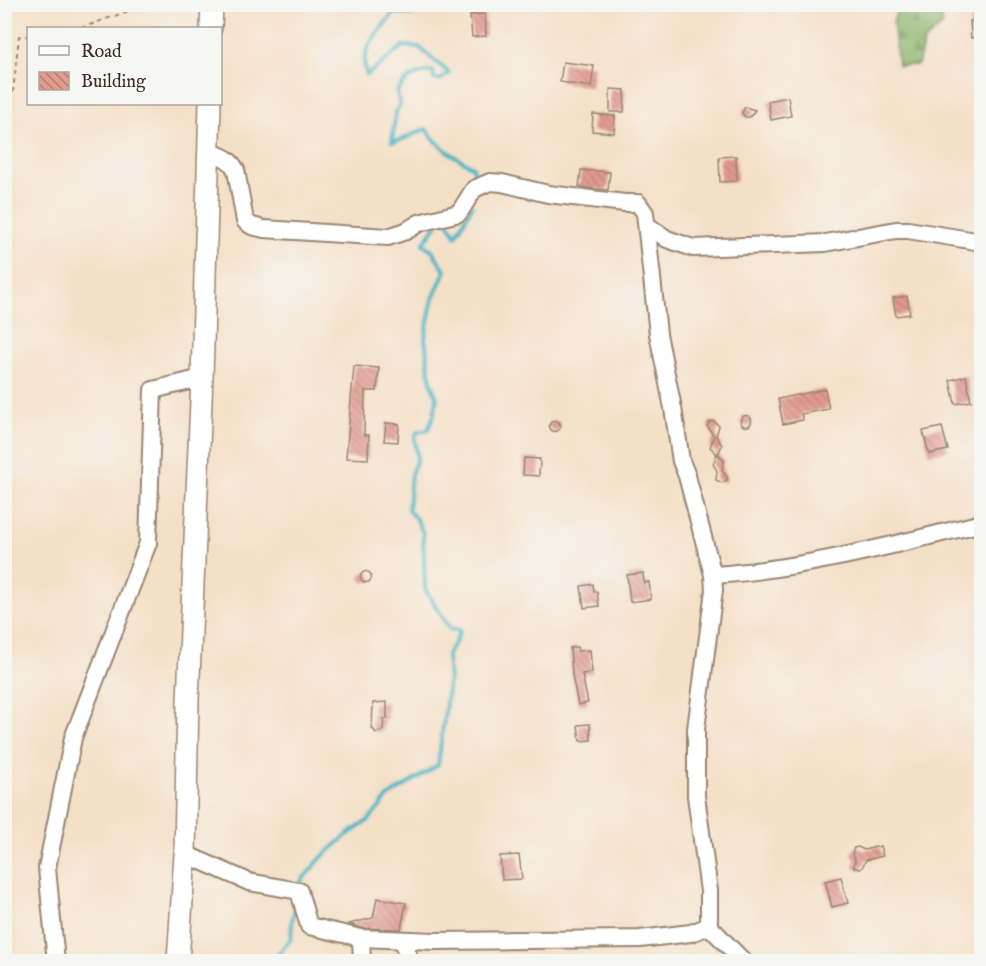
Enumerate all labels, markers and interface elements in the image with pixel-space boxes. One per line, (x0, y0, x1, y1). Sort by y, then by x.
legend (27, 27, 222, 105)
text: Road (81, 41, 122, 64)
text: Building (81, 71, 146, 94)

